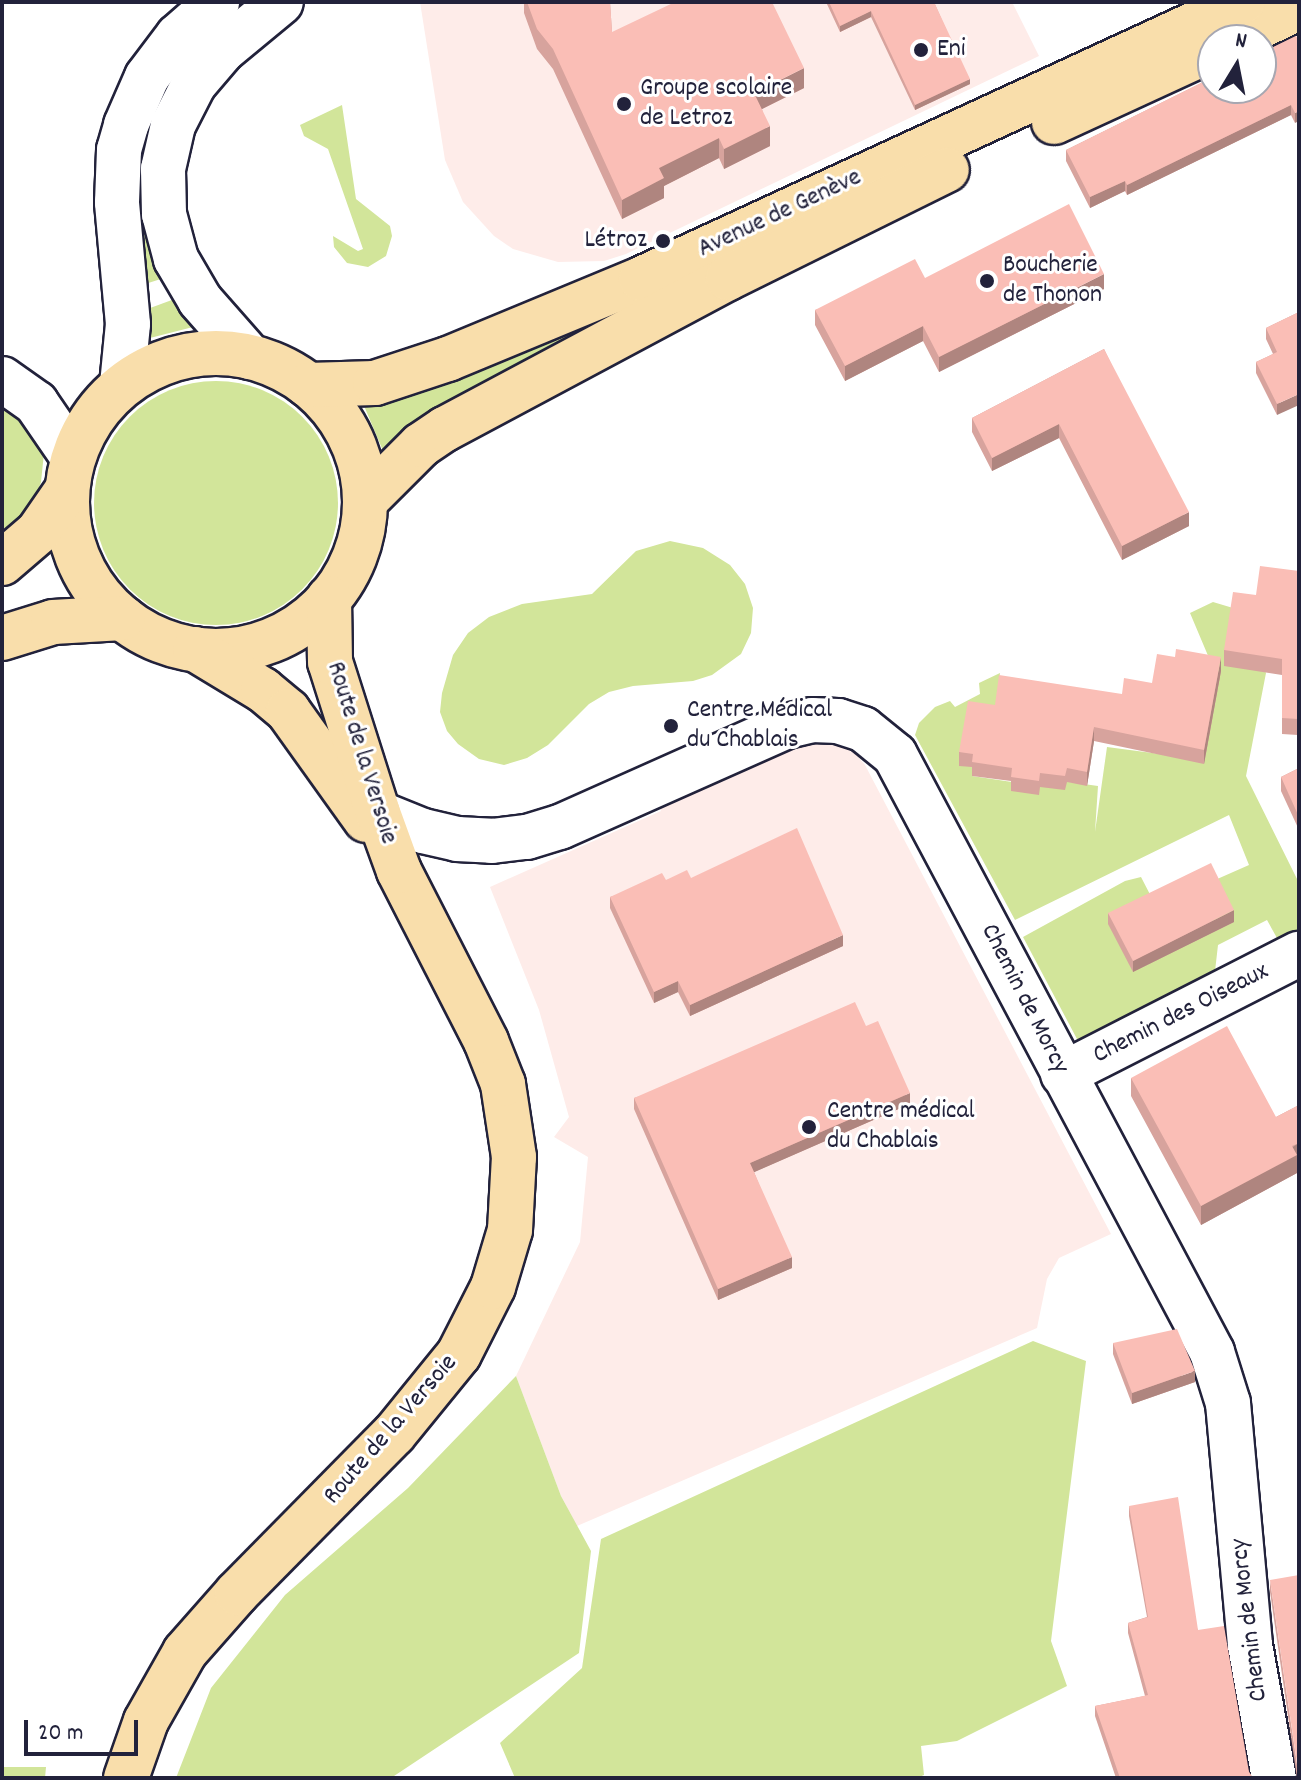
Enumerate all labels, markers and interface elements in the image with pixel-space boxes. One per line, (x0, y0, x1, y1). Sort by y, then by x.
north arrow (1197, 24, 1277, 104)
text: N (1233, 26, 1249, 58)
place label: Eni (937, 34, 966, 66)
marker: Eni (912, 41, 930, 59)
place label: Groupe scolaire de Letroz (640, 73, 792, 134)
marker: Groupe scolaire de Letroz (615, 95, 633, 113)
street label: Avenue de Genève (693, 163, 867, 265)
place label: Létroz (584, 225, 647, 257)
marker: Létroz (654, 232, 672, 250)
place label: Boucherie de Thonon (1003, 250, 1102, 312)
marker: Boucherie de Thonon (978, 272, 996, 290)
street label: Route de la Versoie (319, 658, 403, 848)
place label: Centre Médical du Chablais (687, 695, 832, 756)
marker: Centre Médical du Chablais (662, 717, 680, 735)
street label: Chemin de Morcy (973, 919, 1075, 1079)
street label: Chemin des Oiseaux (1088, 956, 1274, 1072)
place label: Centre médical du Chablais (827, 1096, 975, 1158)
marker: Centre médical du Chablais (798, 1116, 820, 1138)
street label: Route de la Versoie (317, 1349, 465, 1511)
street label: Chemin de Morcy (1225, 1537, 1275, 1703)
scale bar (28, 1704, 142, 1754)
text: 20 m (38, 1717, 84, 1751)

